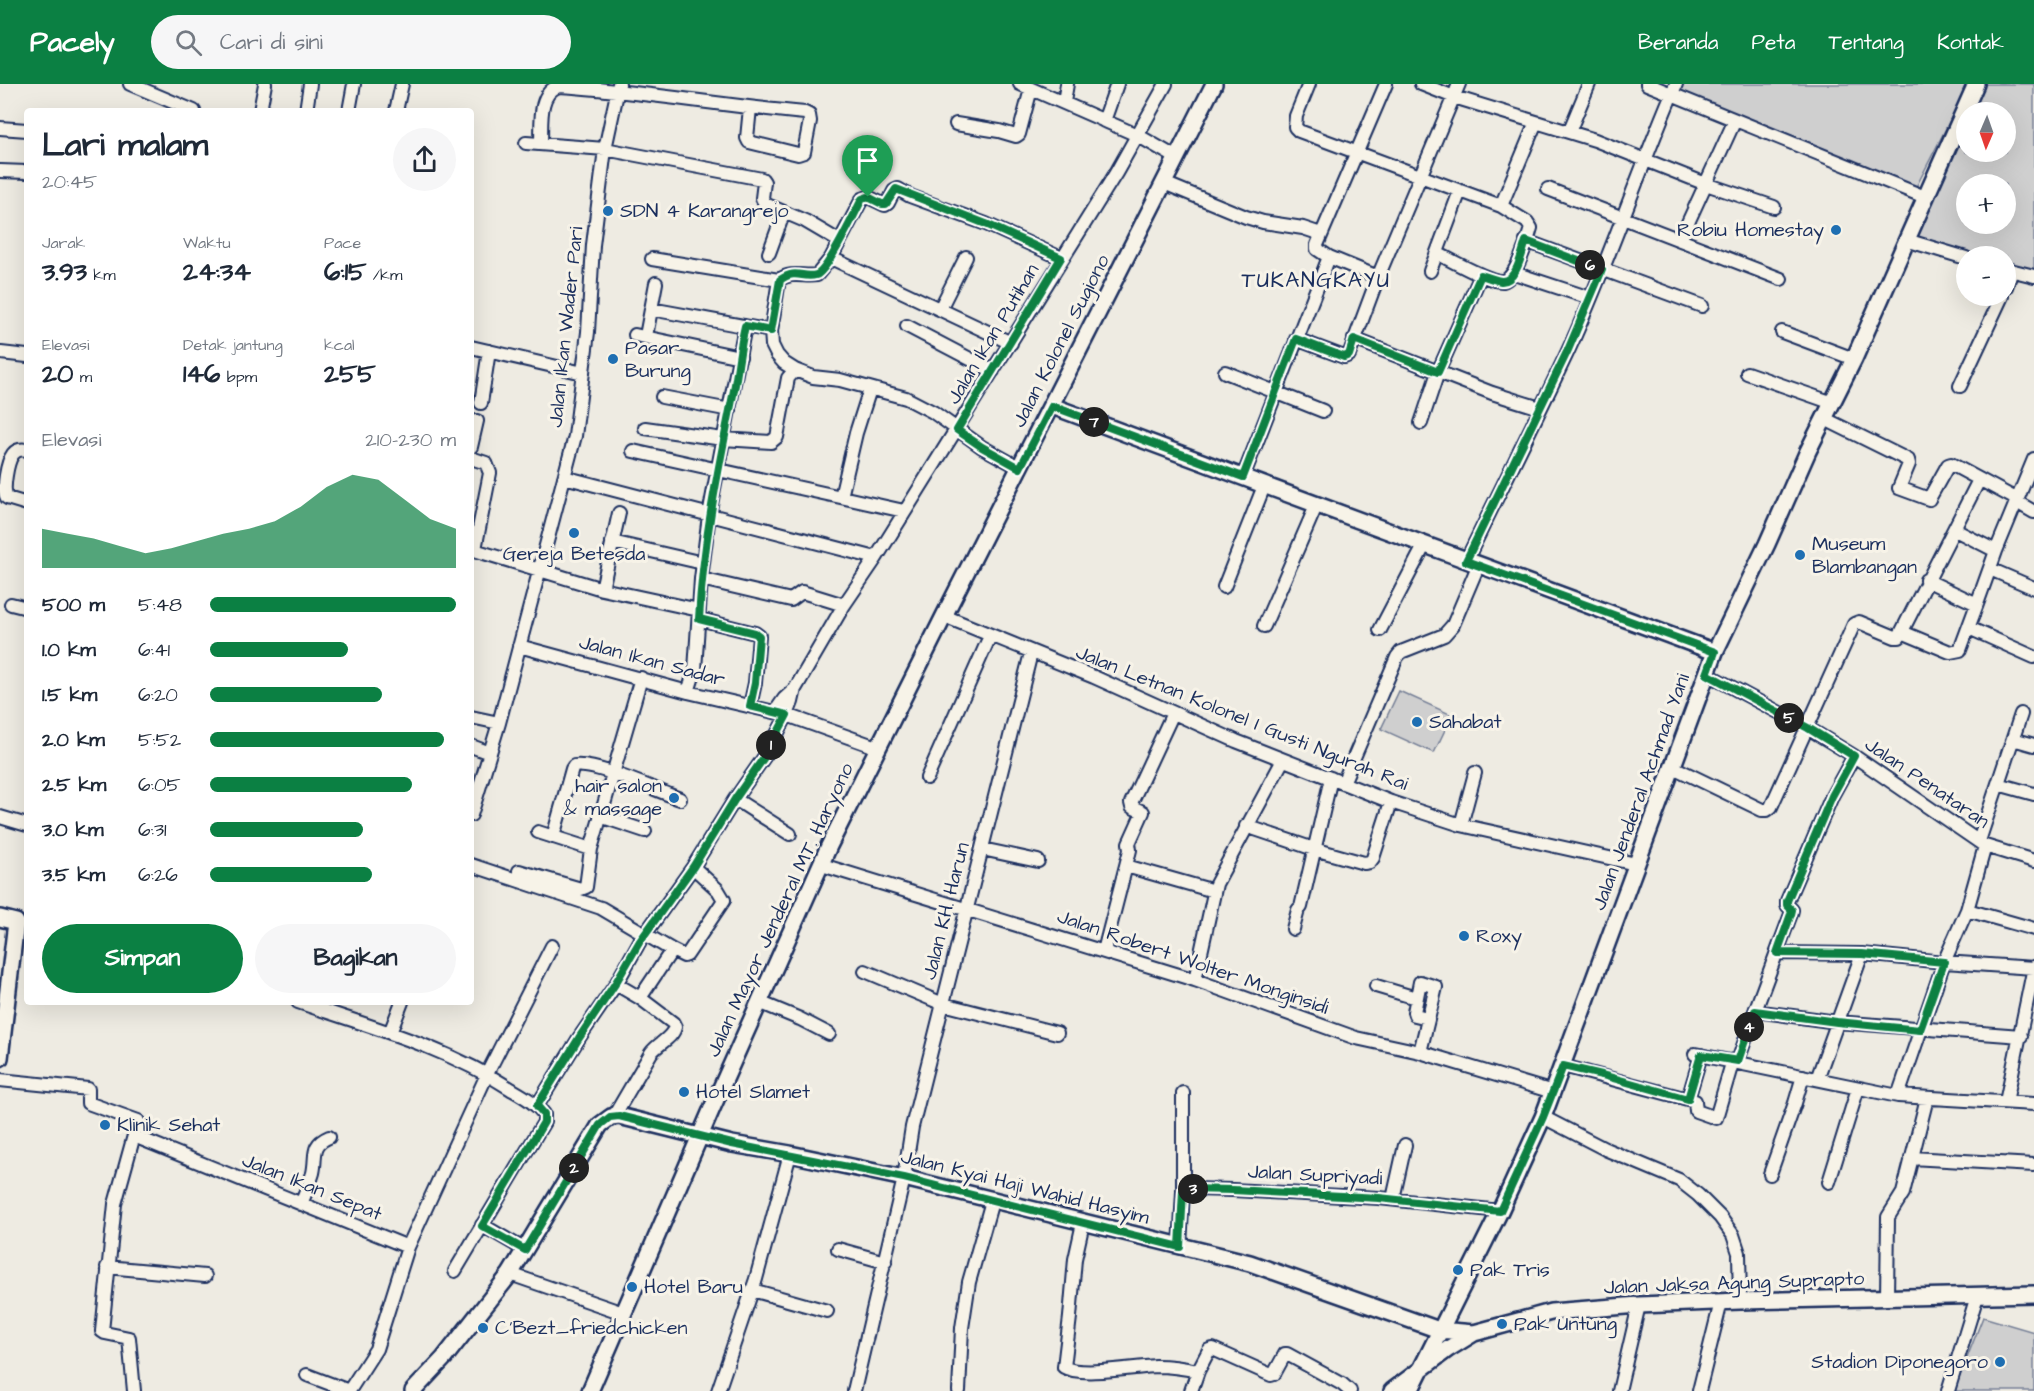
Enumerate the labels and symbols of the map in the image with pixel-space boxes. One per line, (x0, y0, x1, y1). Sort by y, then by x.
north arrow (1956, 102, 2016, 162)
pin (842, 135, 893, 197)
place label: SDN 4 Karangrejo (620, 197, 788, 226)
marker: SDN 4 Karangrejo (601, 204, 615, 218)
place label: Robiu Homestay (1677, 216, 1824, 245)
marker: Robiu Homestay (1829, 223, 1843, 237)
street label: Jalan Ikan Wader Pari (542, 225, 590, 429)
street label: Jalan Kolonel Sugiono (1005, 250, 1118, 433)
pin: 6 (1575, 250, 1605, 280)
street label: Jalan Ikan Putihan (940, 258, 1046, 410)
district label: TUKANGKAYU (1241, 265, 1391, 296)
place label: Pasar Burung (625, 334, 691, 386)
marker: Pasar Burung (606, 352, 620, 366)
pin: 7 (1079, 407, 1109, 437)
marker: Gereja Betesda (567, 526, 581, 540)
place label: Museum Blambangan (1812, 530, 1917, 582)
place label: Gereja Betesda (503, 540, 645, 568)
marker: Museum Blambangan (1793, 548, 1807, 562)
street label: Jalan Ikan Sadar (576, 628, 728, 694)
street label: Jalan Letnan Kolonel I Gusti Ngurah Rai (1071, 638, 1413, 799)
street label: Jalan Jenderal Achmad Yani (1585, 670, 1697, 914)
pin: 5 (1774, 703, 1804, 733)
place label: Sahabat (1429, 708, 1502, 736)
marker: Sahabat (1410, 715, 1424, 729)
pin: 1 (756, 730, 786, 760)
street label: Jalan Penataran (1859, 731, 1995, 835)
street label: Jalan Mayor Jenderal MT. Haryono (699, 758, 862, 1062)
place label: hair salon & massage (563, 772, 662, 824)
marker: hair salon & massage (667, 791, 681, 805)
street label: Jalan KH. Harun (915, 839, 977, 983)
street label: Jalan Robert Wolter Monginsidi (1053, 902, 1332, 1023)
place label: Roxy (1476, 922, 1522, 951)
marker: Roxy (1457, 929, 1471, 943)
pin: 4 (1734, 1012, 1764, 1042)
place label: Hotel Slamet (696, 1078, 810, 1106)
marker: Hotel Slamet (677, 1085, 691, 1099)
place label: Klinik Sehat (117, 1111, 220, 1139)
marker: Klinik Sehat (98, 1118, 112, 1132)
street label: Jalan Kyai Haji Wahid Hasyim (897, 1143, 1153, 1233)
street label: Jalan Ikan Sepat (238, 1146, 386, 1228)
pin: 2 (559, 1153, 589, 1183)
street label: Jalan Supriyadi (1247, 1157, 1383, 1194)
pin: 3 (1178, 1174, 1208, 1204)
place label: Pak Tris (1470, 1256, 1550, 1284)
marker: Pak Tris (1451, 1263, 1465, 1277)
street label: Jalan Jaksa Agung Suprapto (1603, 1264, 1865, 1303)
place label: Hotel Baru (644, 1273, 743, 1301)
marker: Hotel Baru (625, 1280, 639, 1294)
place label: Pak Untung (1514, 1310, 1617, 1339)
place label: C'Bezt_friedchicken (495, 1314, 688, 1342)
marker: Pak Untung (1495, 1317, 1509, 1331)
marker: C'Bezt_friedchicken (476, 1321, 490, 1335)
place label: Stadion Diponegoro (1811, 1348, 1988, 1377)
marker: Stadion Diponegoro (1993, 1355, 2007, 1369)

